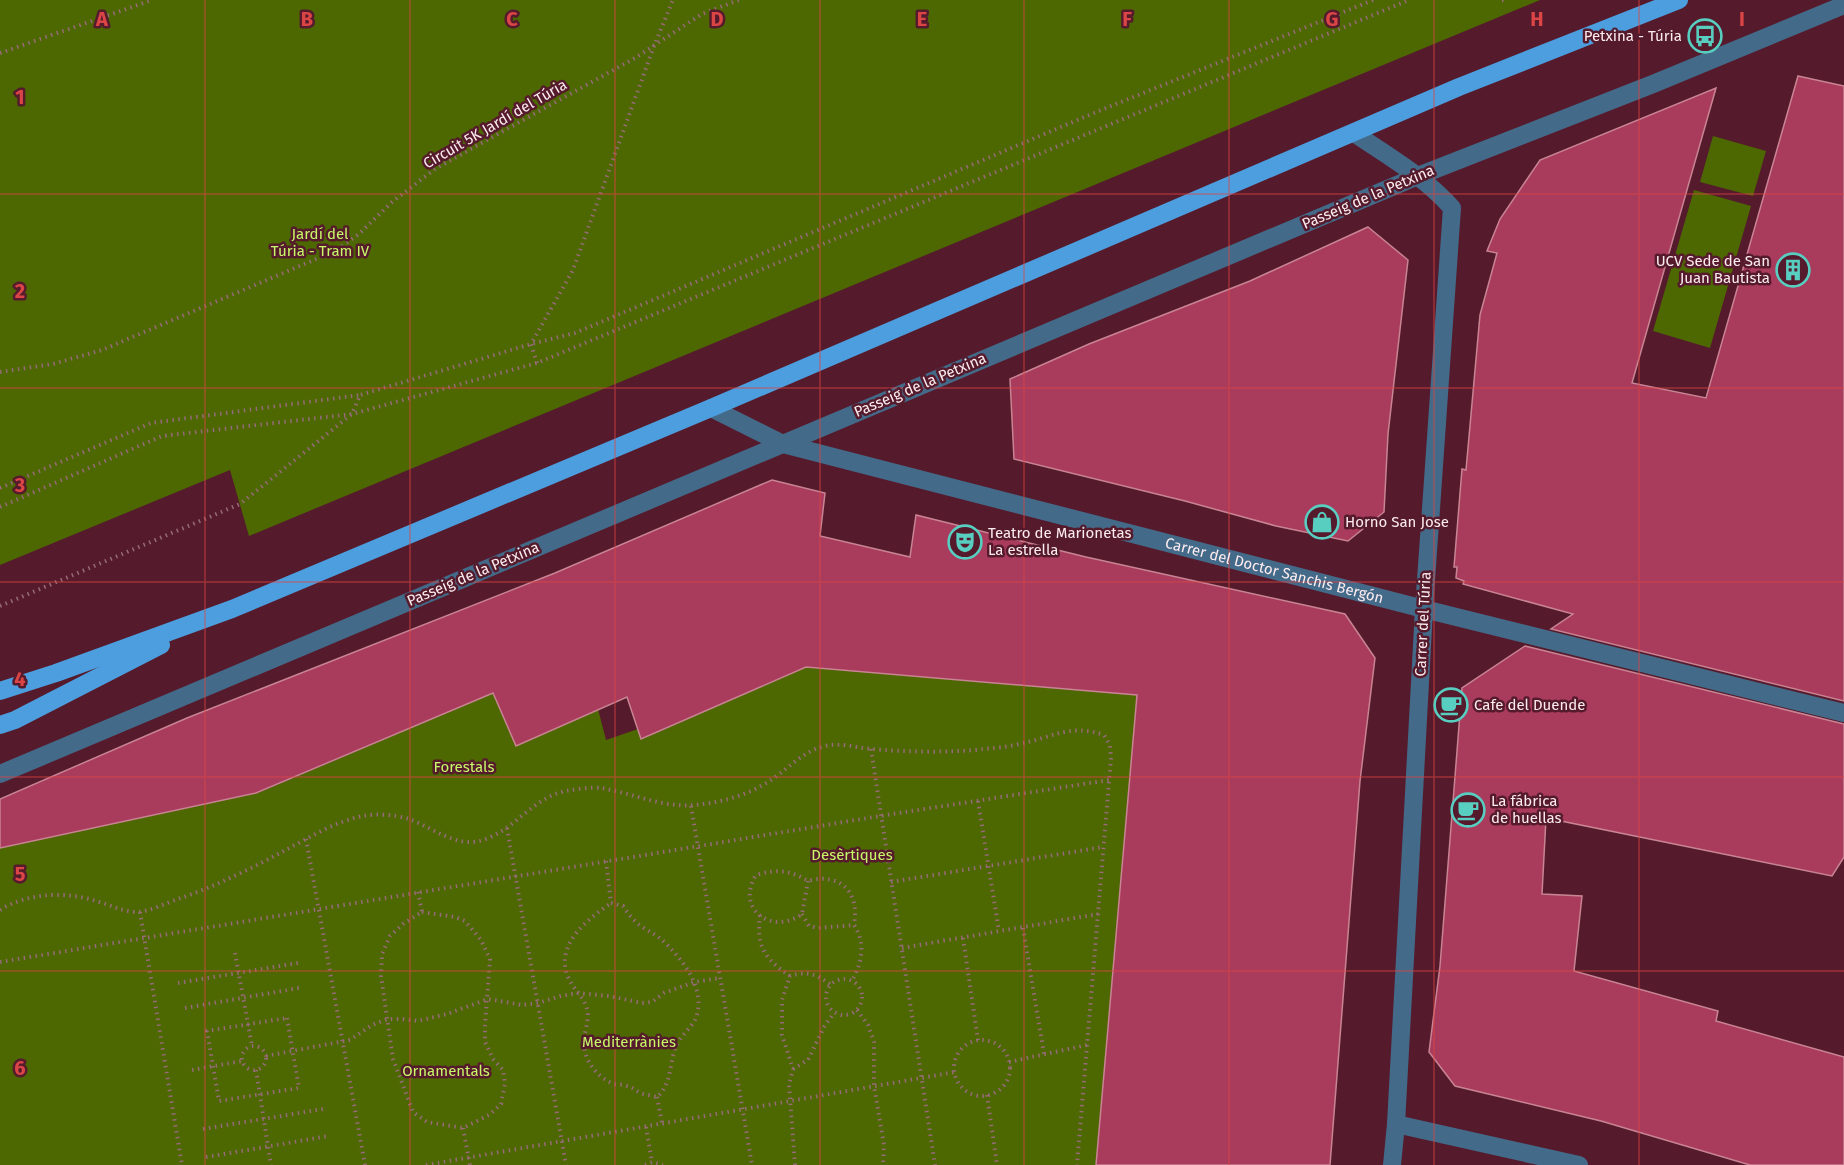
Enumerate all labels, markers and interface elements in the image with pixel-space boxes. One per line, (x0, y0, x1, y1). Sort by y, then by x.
text: A (95, 7, 109, 31)
text: B (301, 7, 313, 31)
text: C (506, 7, 518, 31)
text: D (710, 7, 724, 31)
text: E (917, 7, 927, 31)
text: F (1122, 7, 1132, 31)
text: G (1326, 7, 1338, 31)
text: H (1530, 7, 1544, 31)
text: I (1739, 7, 1745, 31)
bus stop icon: Petxina - Túria (1687, 18, 1723, 54)
place label: Petxina - Túria (1584, 27, 1682, 45)
street label: Circuit 5K Jardí del Túria (420, 76, 570, 172)
text: 1 (15, 85, 25, 109)
street label: Passeig de la Petxina (1299, 161, 1437, 233)
park label: Jardí del Túria - Tram IV (271, 225, 370, 260)
place label: UCV Sede de San Juan Bautista (1656, 252, 1770, 287)
building icon: UCV Sede de San Juan Bautista (1775, 252, 1811, 288)
text: 2 (15, 279, 25, 303)
street label: Passeig de la Petxina (851, 349, 989, 421)
text: 3 (14, 473, 25, 497)
shop icon: Horno San Jose (1304, 504, 1340, 540)
place label: Horno San Jose (1345, 513, 1449, 531)
theatre icon: Teatro de Marionetas La estrella (947, 524, 983, 560)
place label: Teatro de Marionetas La estrella (988, 524, 1132, 559)
street label: Carrer del Doctor Sanchis Bergón (1163, 534, 1386, 607)
street label: Passeig de la Petxina (404, 538, 542, 610)
street label: Carrer del Túria (1411, 571, 1435, 677)
text: 4 (14, 667, 26, 691)
cafe icon: Cafe del Duende (1433, 687, 1469, 723)
place label: Cafe del Duende (1474, 696, 1585, 714)
park label: Forestals (434, 758, 494, 776)
cafe icon: La fábrica de huellas (1450, 792, 1486, 828)
place label: La fábrica de huellas (1491, 792, 1562, 827)
park label: Desèrtiques (811, 846, 893, 864)
text: 5 (15, 862, 26, 886)
park label: Mediterrànies (582, 1033, 676, 1051)
text: 6 (14, 1056, 26, 1080)
park label: Ornamentals (402, 1062, 490, 1080)

